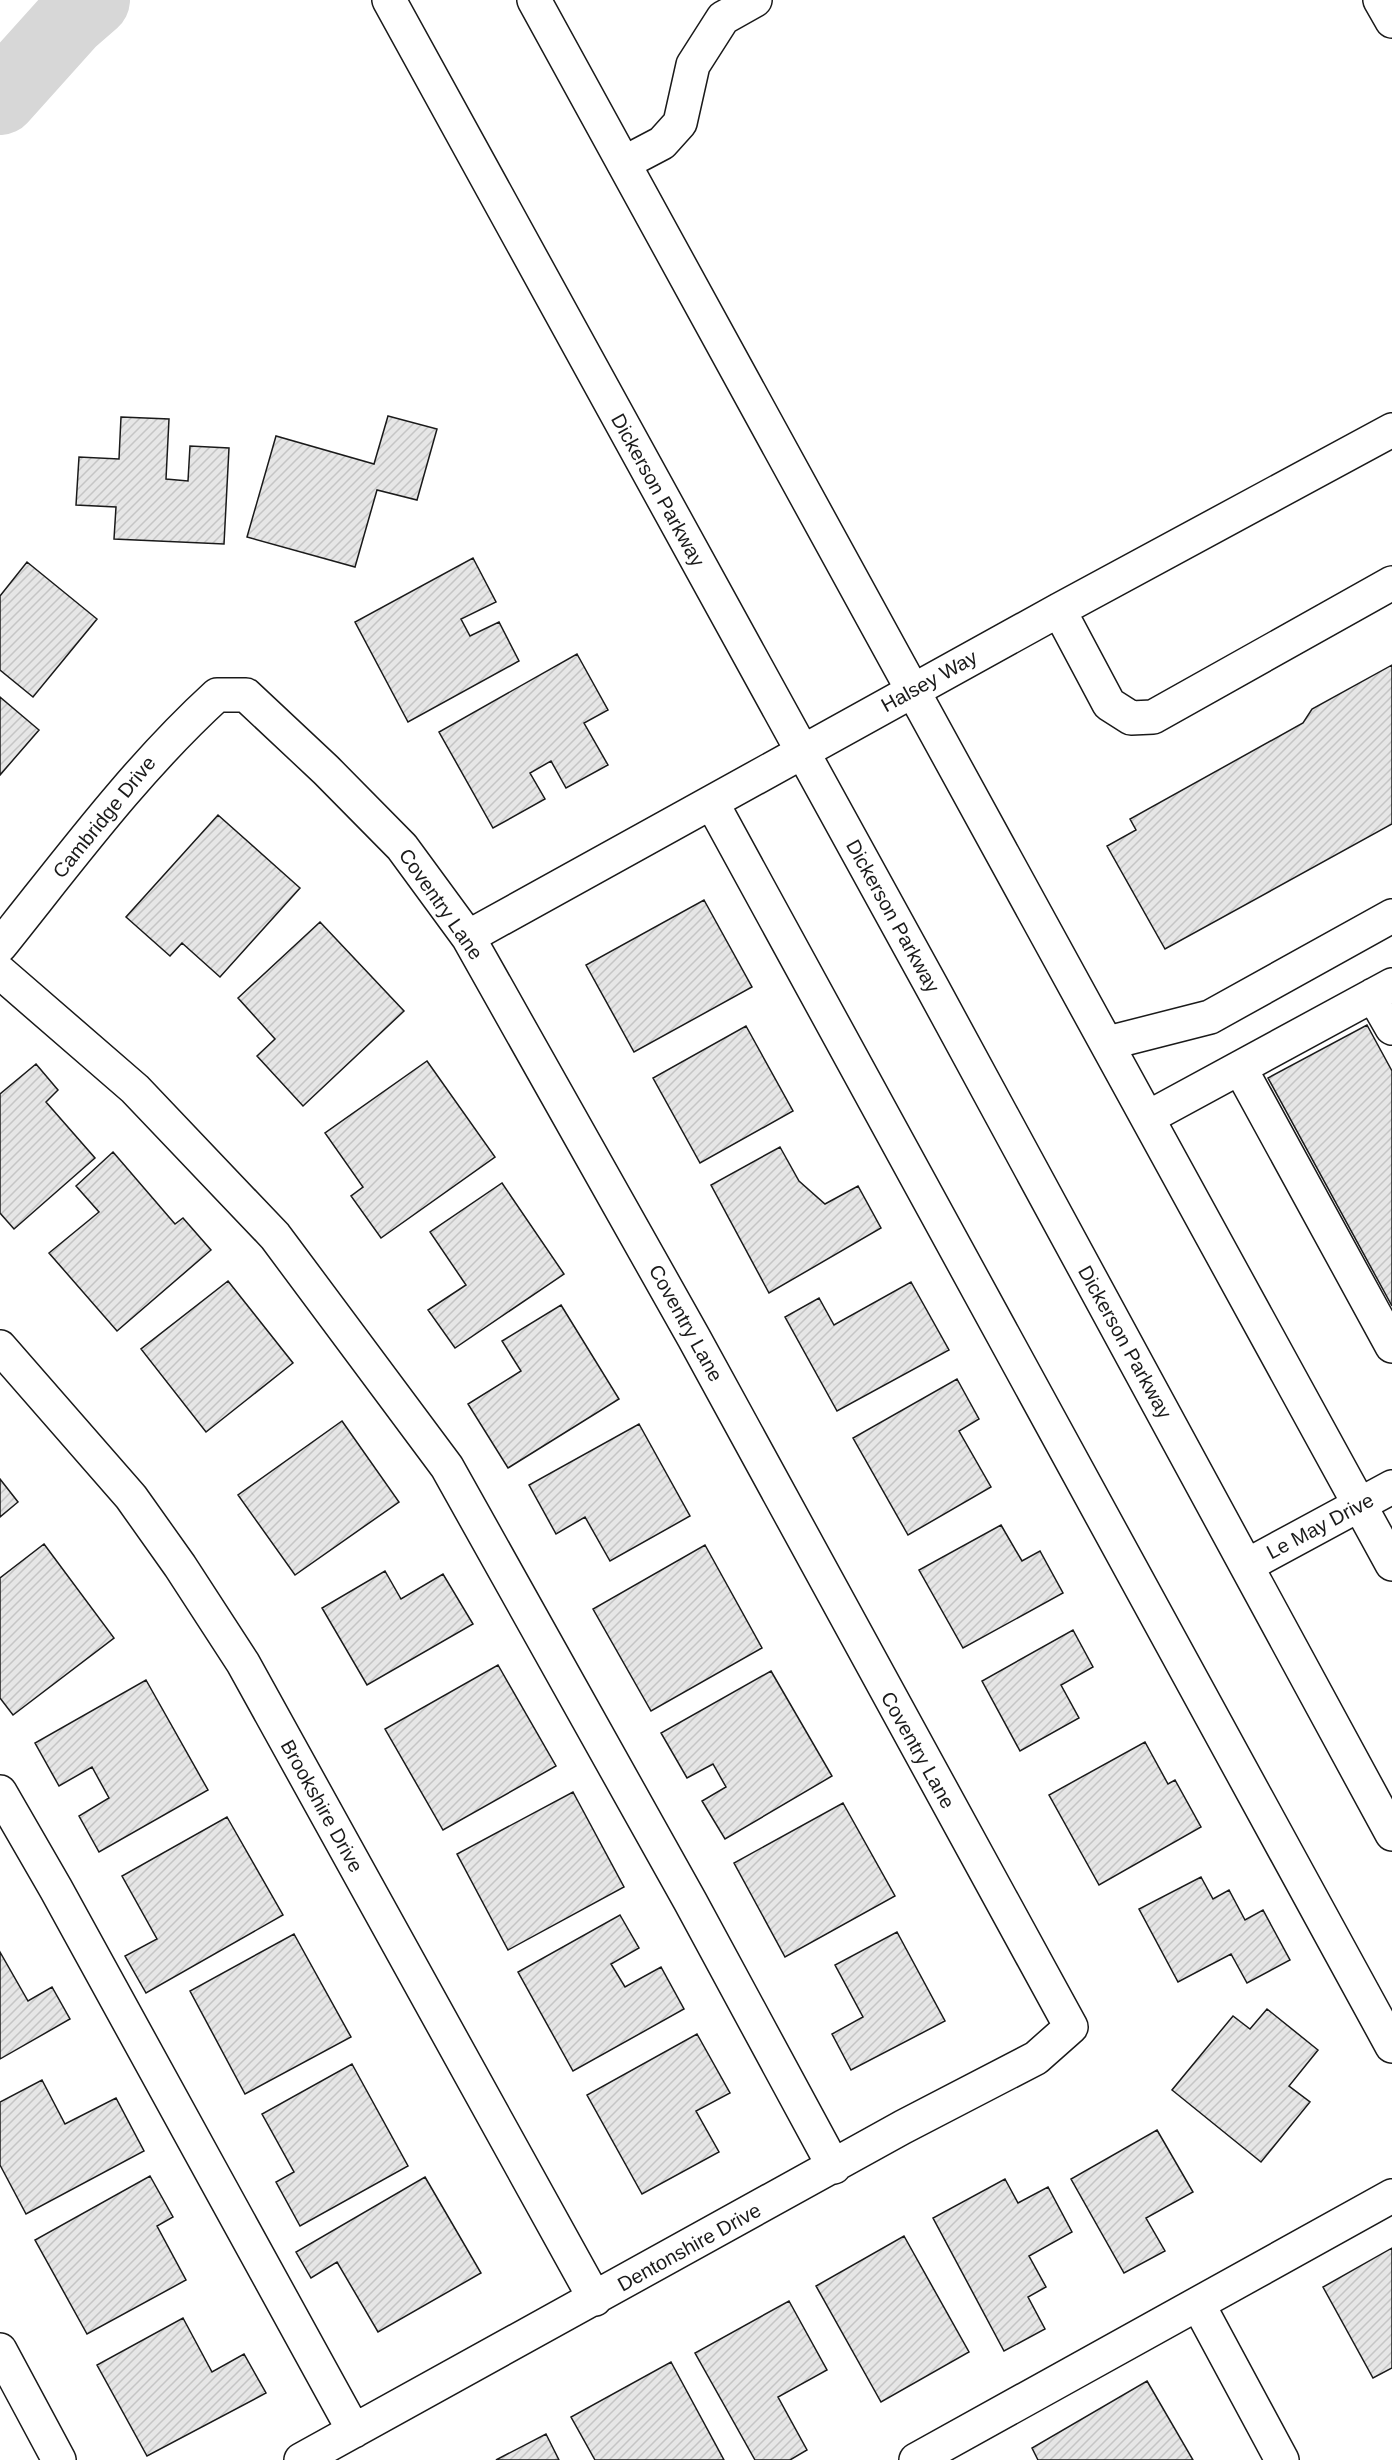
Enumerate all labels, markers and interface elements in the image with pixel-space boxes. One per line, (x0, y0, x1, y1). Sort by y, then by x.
street label: Dickerson Parkway (607, 410, 709, 570)
street label: Halsey Way (877, 646, 981, 716)
street label: Cambridge Drive (48, 752, 160, 882)
street label: Dickerson Parkway (842, 836, 944, 996)
street label: Coventry Lane (395, 844, 487, 964)
street label: Coventry Lane (645, 1261, 727, 1385)
street label: Dickerson Parkway (1074, 1262, 1176, 1422)
street label: Le May Drive (1263, 1489, 1377, 1563)
street label: Coventry Lane (877, 1688, 959, 1812)
street label: Brookshire Drive (277, 1736, 367, 1876)
street label: Dentonshire Drive (614, 2199, 764, 2295)

